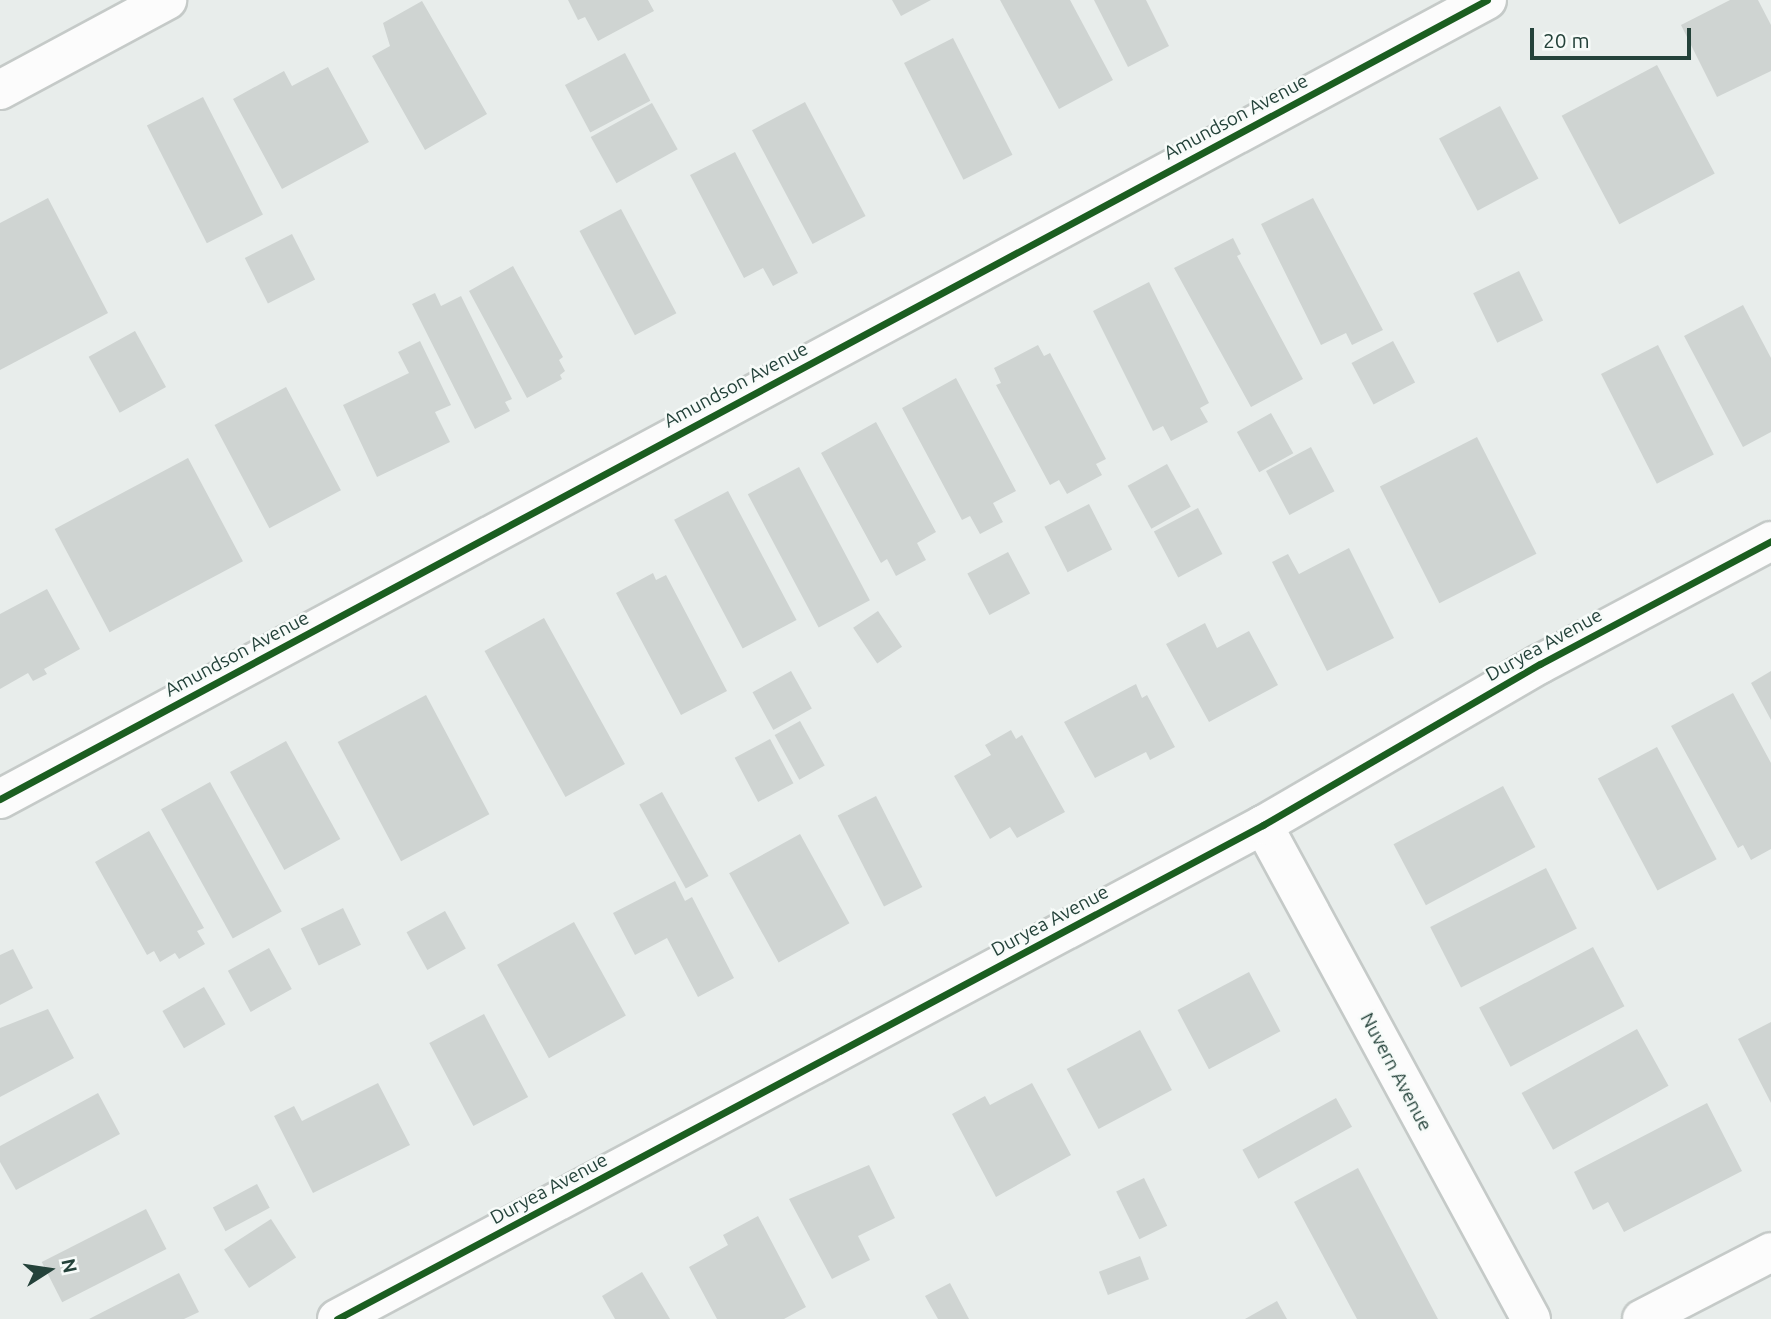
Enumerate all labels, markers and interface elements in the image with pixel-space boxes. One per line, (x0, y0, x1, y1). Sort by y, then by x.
scale bar (1533, 14, 1694, 58)
text: 20 m (1543, 28, 1590, 52)
street label: Amundson Avenue (1160, 69, 1312, 165)
street label: Amundson Avenue (660, 337, 812, 433)
street label: Duryea Avenue (1482, 604, 1606, 686)
street label: Amundson Avenue (161, 606, 313, 702)
street label: Duryea Avenue (987, 881, 1113, 961)
street label: Nuvern Avenue (1355, 1009, 1437, 1135)
street label: Duryea Avenue (486, 1149, 612, 1229)
north arrow (14, 1235, 84, 1305)
text: N (57, 1256, 82, 1275)

